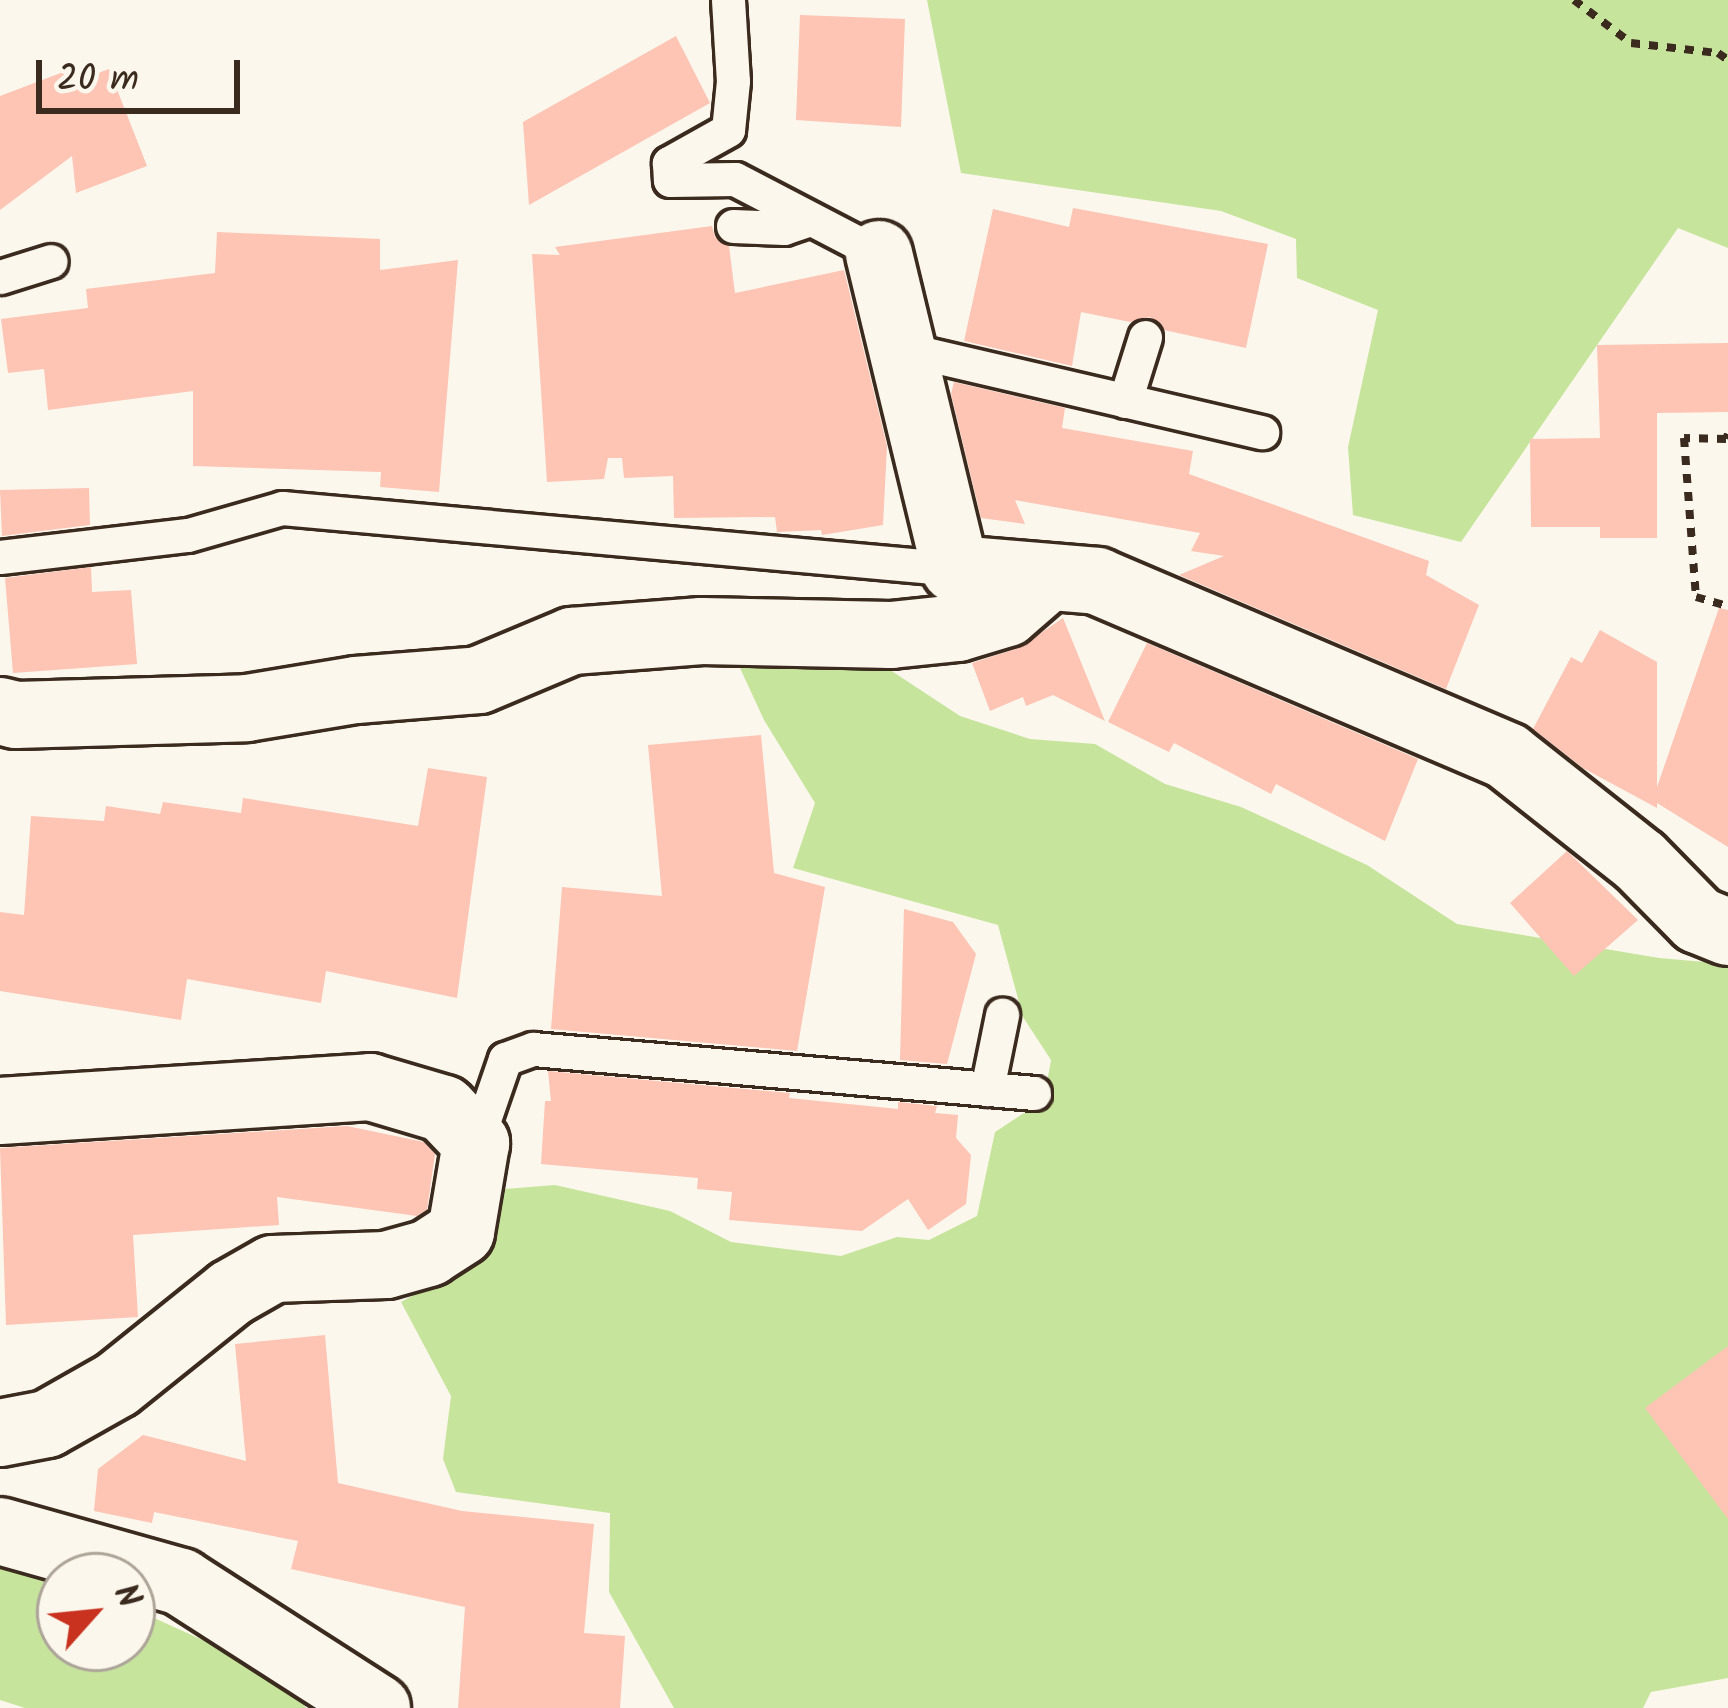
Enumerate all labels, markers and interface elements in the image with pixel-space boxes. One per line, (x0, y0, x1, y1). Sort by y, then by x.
scale bar (42, 36, 246, 110)
text: 20 m (57, 52, 139, 109)
north arrow (36, 1552, 156, 1672)
text: N (98, 1575, 154, 1618)

